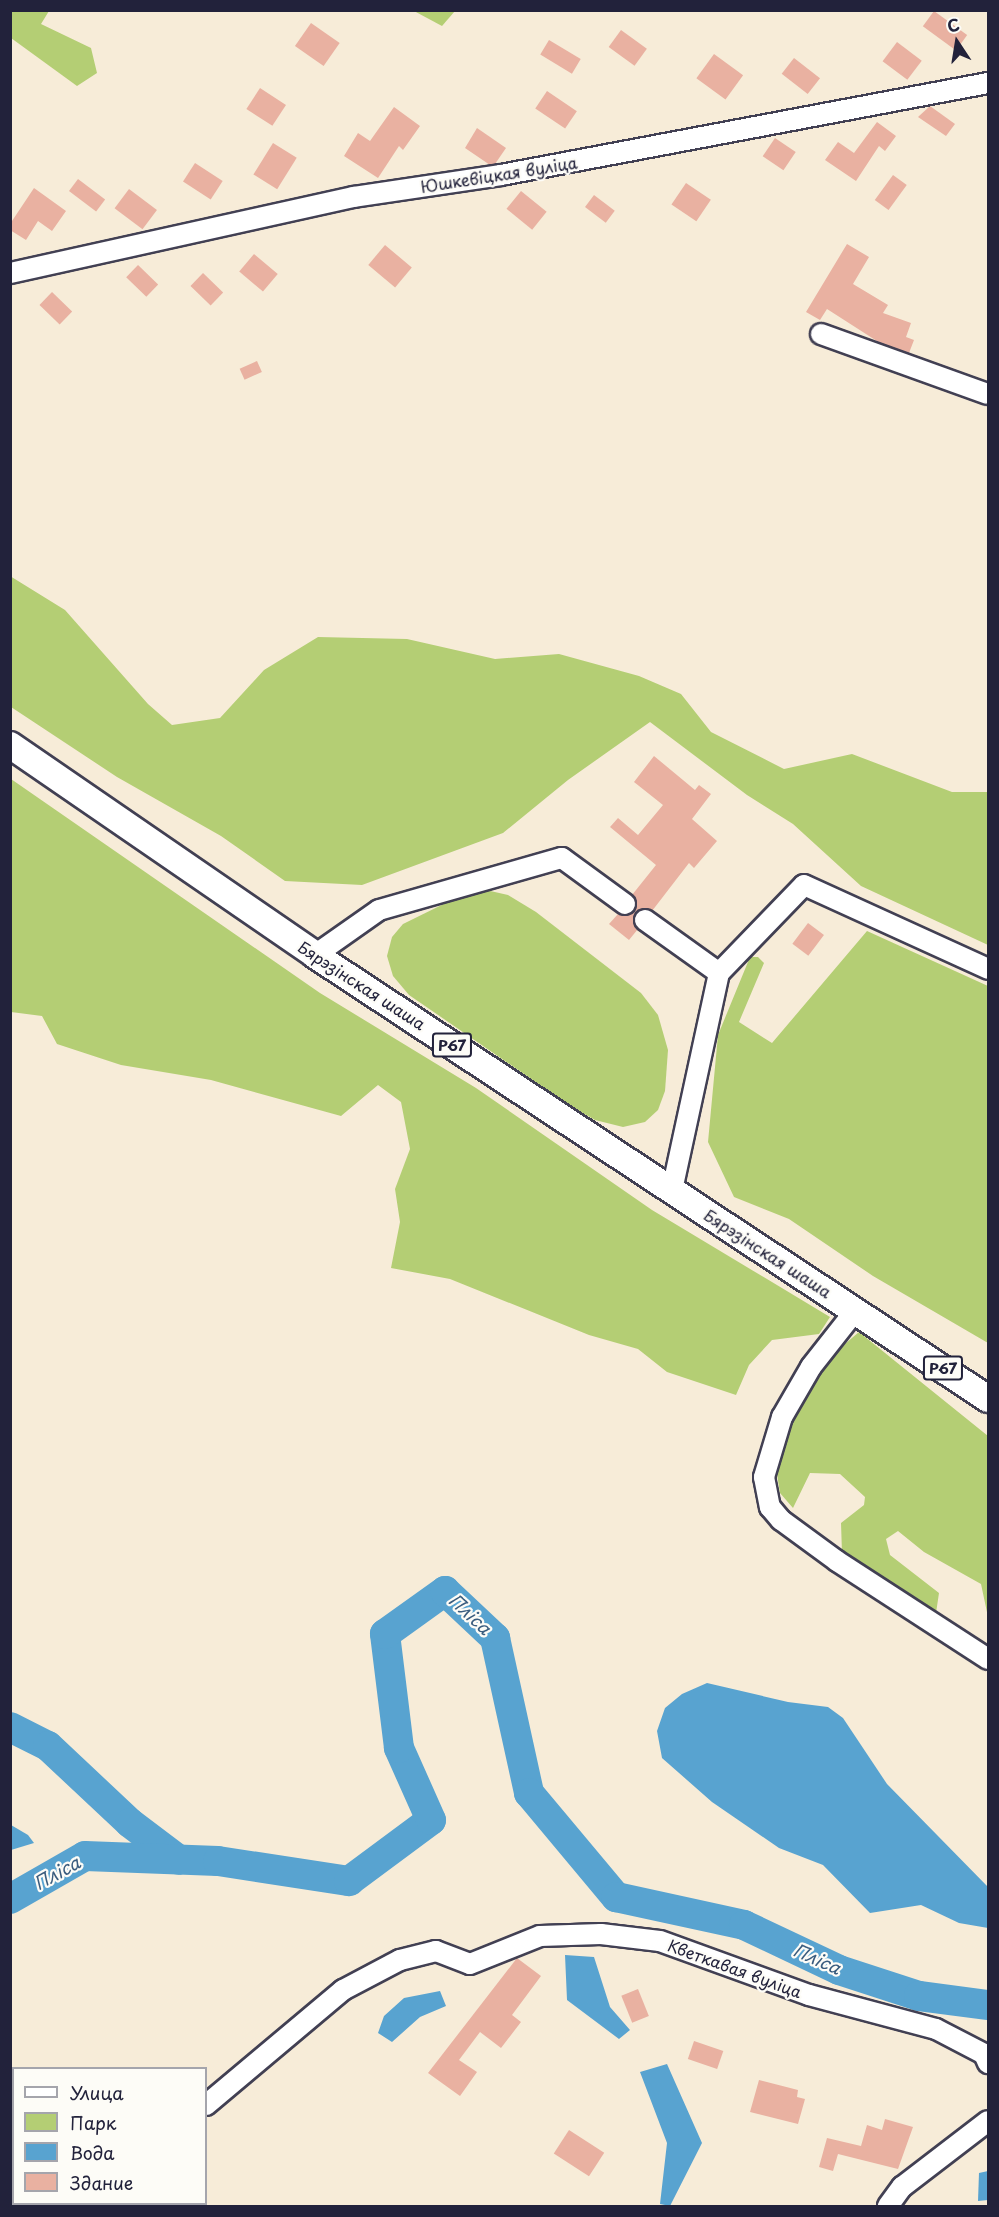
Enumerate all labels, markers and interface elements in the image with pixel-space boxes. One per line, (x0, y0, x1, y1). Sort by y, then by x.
text: С (945, 11, 962, 37)
north arrow (927, 12, 987, 72)
street label: Юшкевіцкая вуліца (419, 152, 579, 196)
street label: Бярэзінская шаша (294, 937, 430, 1033)
road number: Р67 (431, 1033, 473, 1057)
street label: Бярэзінская шаша (700, 1205, 836, 1301)
road number: Р67 (922, 1356, 964, 1380)
water label: Пліса (445, 1589, 495, 1639)
water label: Пліса (30, 1852, 84, 1894)
street label: Кветкавая вуліца (665, 1935, 805, 2001)
water label: Пліса (790, 1939, 844, 1979)
legend (12, 2067, 207, 2205)
text: Улица (70, 2079, 124, 2106)
text: Парк (70, 2109, 116, 2136)
text: Вода (70, 2139, 115, 2166)
text: Здание (70, 2169, 133, 2196)

